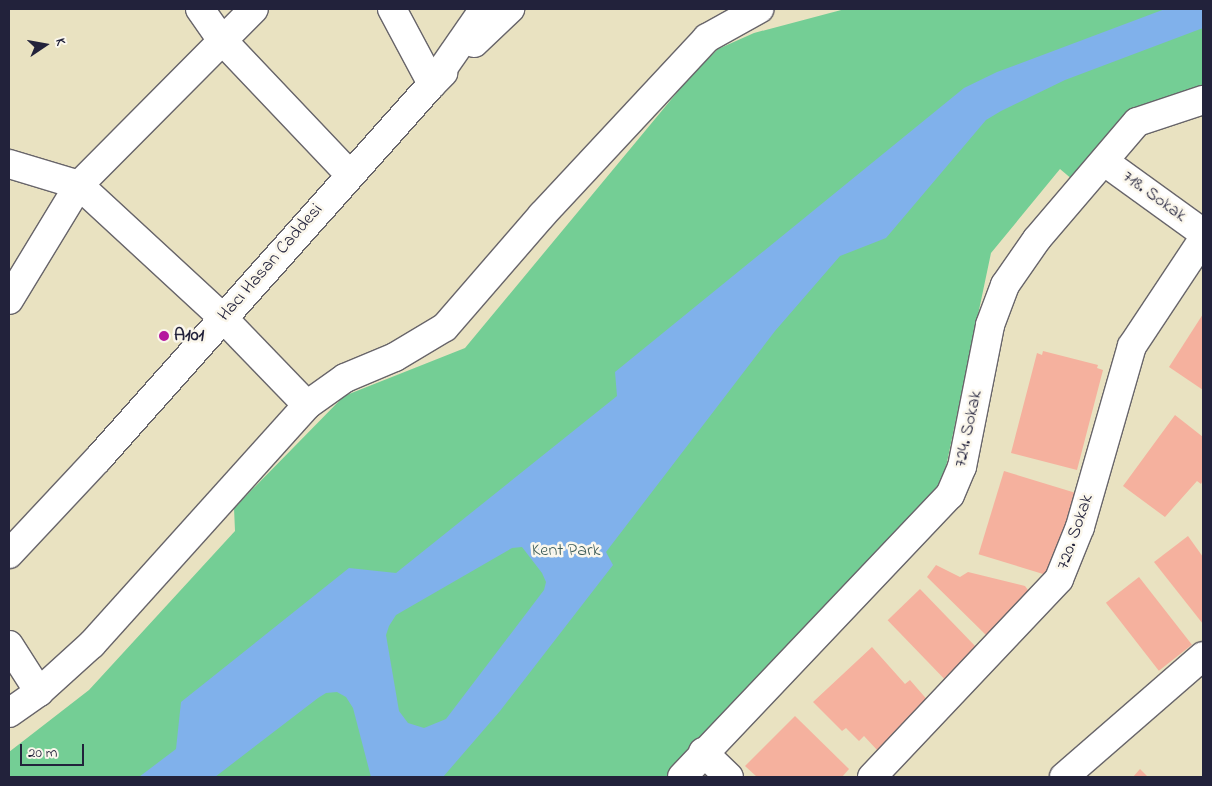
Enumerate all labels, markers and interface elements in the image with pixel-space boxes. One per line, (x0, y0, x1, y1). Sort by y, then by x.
north arrow (20, 20, 70, 70)
text: K (49, 36, 71, 47)
street label: 718. Sokak (1118, 167, 1190, 227)
street label: Hacı Hasan Caddesi (214, 200, 328, 326)
place label: A101 (174, 325, 204, 347)
marker: A101 (158, 330, 170, 342)
street label: 724. Sokak (950, 389, 988, 469)
street label: 720. Sokak (1053, 492, 1099, 572)
park label: Kent Park (532, 540, 600, 562)
scale bar (22, 734, 86, 766)
text: 20 m (28, 742, 57, 764)

